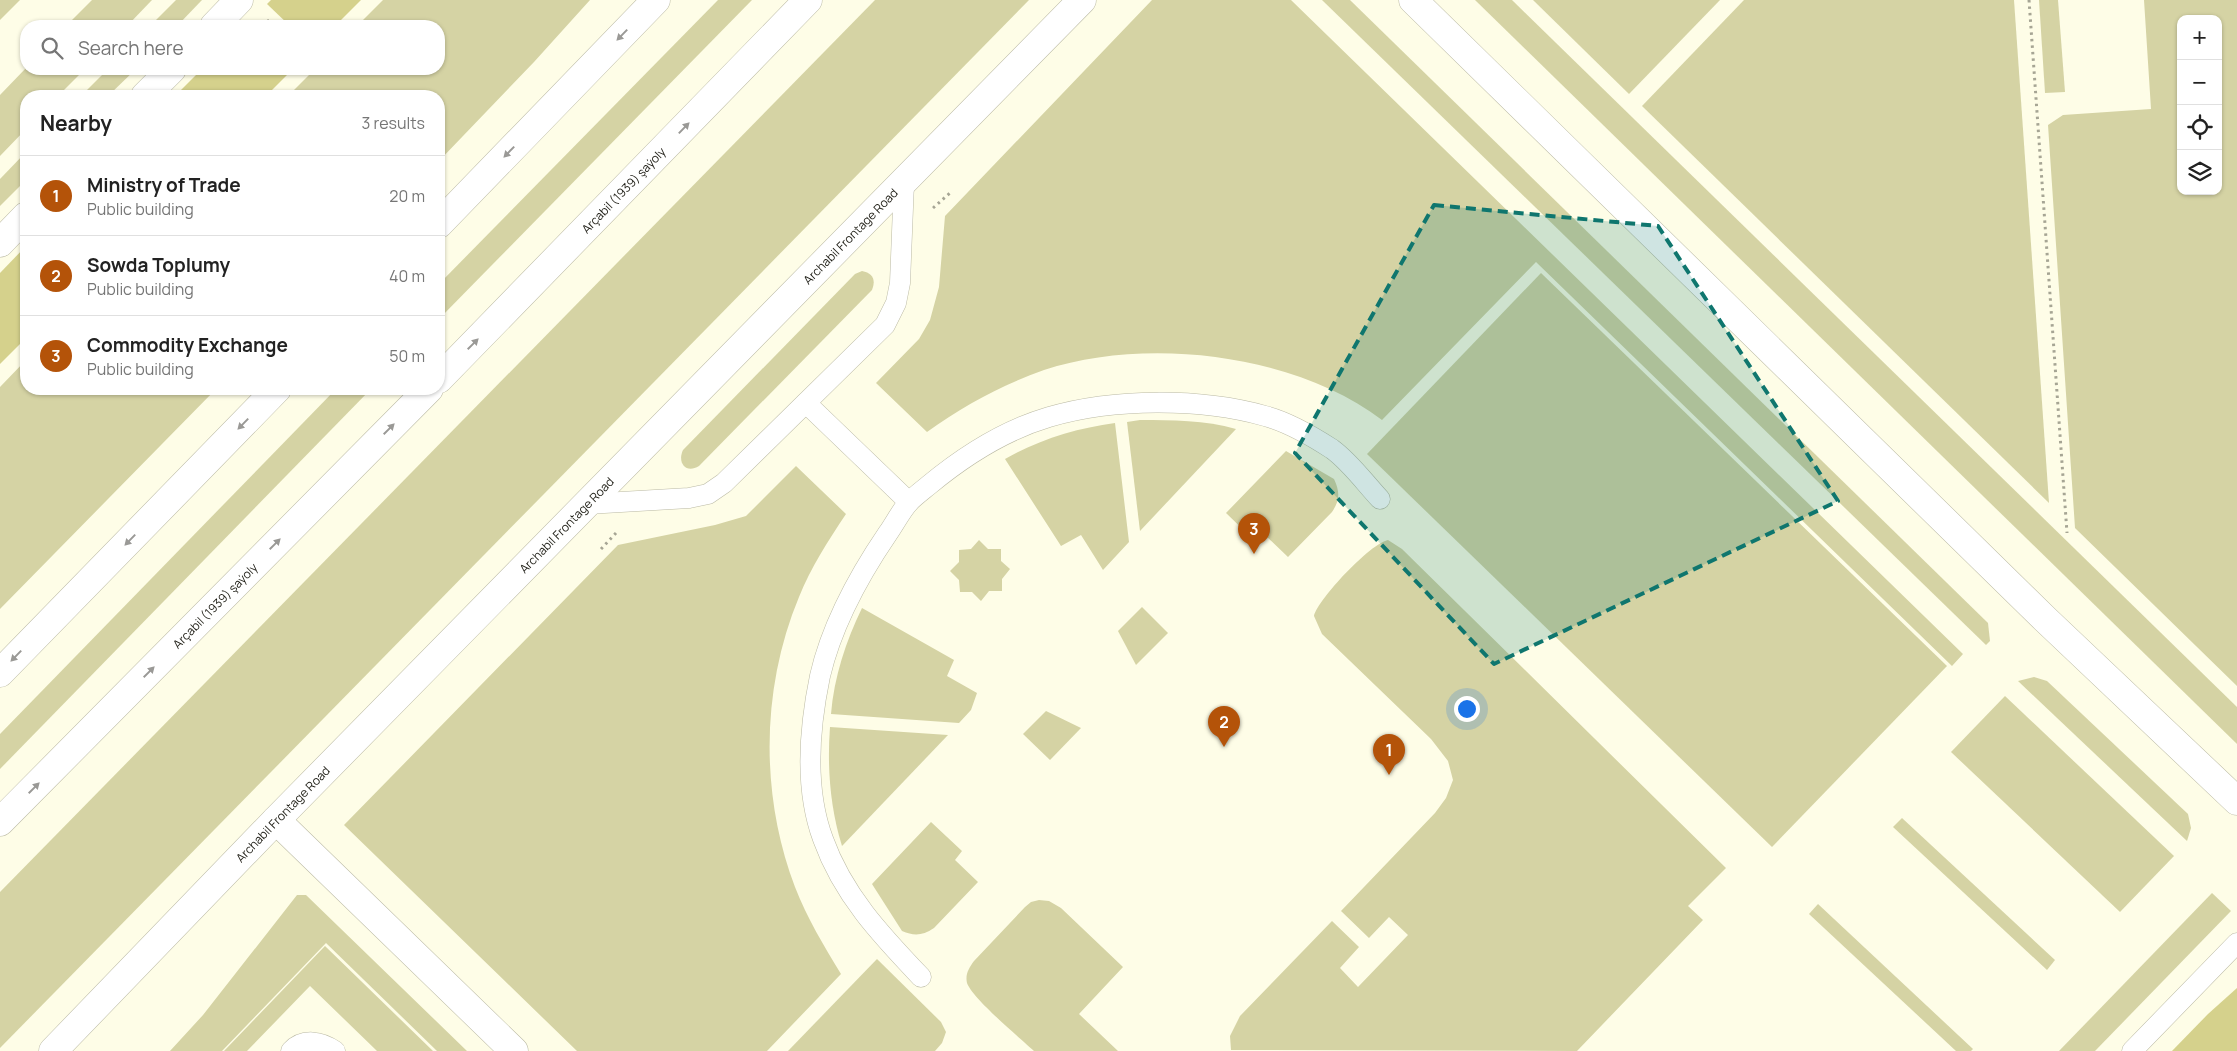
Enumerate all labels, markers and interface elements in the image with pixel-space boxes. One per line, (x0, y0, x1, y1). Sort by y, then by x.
map controls (2177, 15, 2222, 195)
button: + (2177, 15, 2222, 60)
search box (20, 20, 445, 75)
one-way arrow (616, 29, 628, 41)
icon: search (38, 34, 66, 62)
text: Search here (78, 35, 184, 61)
button: − (2177, 60, 2222, 105)
button: locate (2177, 105, 2222, 150)
text: Nearby (40, 109, 112, 137)
text: 3 results (362, 112, 425, 134)
one-way arrow (678, 122, 690, 134)
street label: Arçabil (1939) şaýoly (577, 143, 670, 237)
one-way arrow (503, 145, 515, 157)
button: layers (2177, 150, 2222, 195)
text: Ministry of Trade (87, 172, 241, 198)
street label: Archabil Frontage Road (799, 184, 901, 288)
text: 1 (52, 185, 60, 207)
text: 20 m (389, 185, 425, 207)
text: Public building (87, 198, 194, 220)
text: Sowda Toplumy (87, 252, 230, 278)
text: 2 (51, 265, 61, 287)
text: 40 m (389, 265, 425, 287)
text: Public building (87, 278, 194, 300)
text: Commodity Exchange (87, 332, 288, 358)
one-way arrow (467, 338, 479, 350)
text: 3 (51, 345, 61, 367)
text: 50 m (389, 345, 425, 367)
text: Public building (87, 358, 194, 380)
one-way arrow (237, 417, 249, 429)
one-way arrow (383, 423, 395, 435)
street label: Archabil Frontage Road (515, 473, 617, 577)
pin: 3 (1238, 513, 1270, 554)
one-way arrow (124, 534, 136, 546)
one-way arrow (269, 538, 281, 550)
street label: Arçabil (1939) şaýoly (168, 558, 261, 652)
one-way arrow (10, 650, 22, 662)
one-way arrow (142, 666, 154, 678)
your location (1454, 696, 1480, 722)
pin: 2 (1208, 706, 1240, 747)
pin: 1 (1373, 734, 1405, 775)
street label: Archabil Frontage Road (231, 762, 333, 866)
one-way arrow (28, 782, 40, 794)

